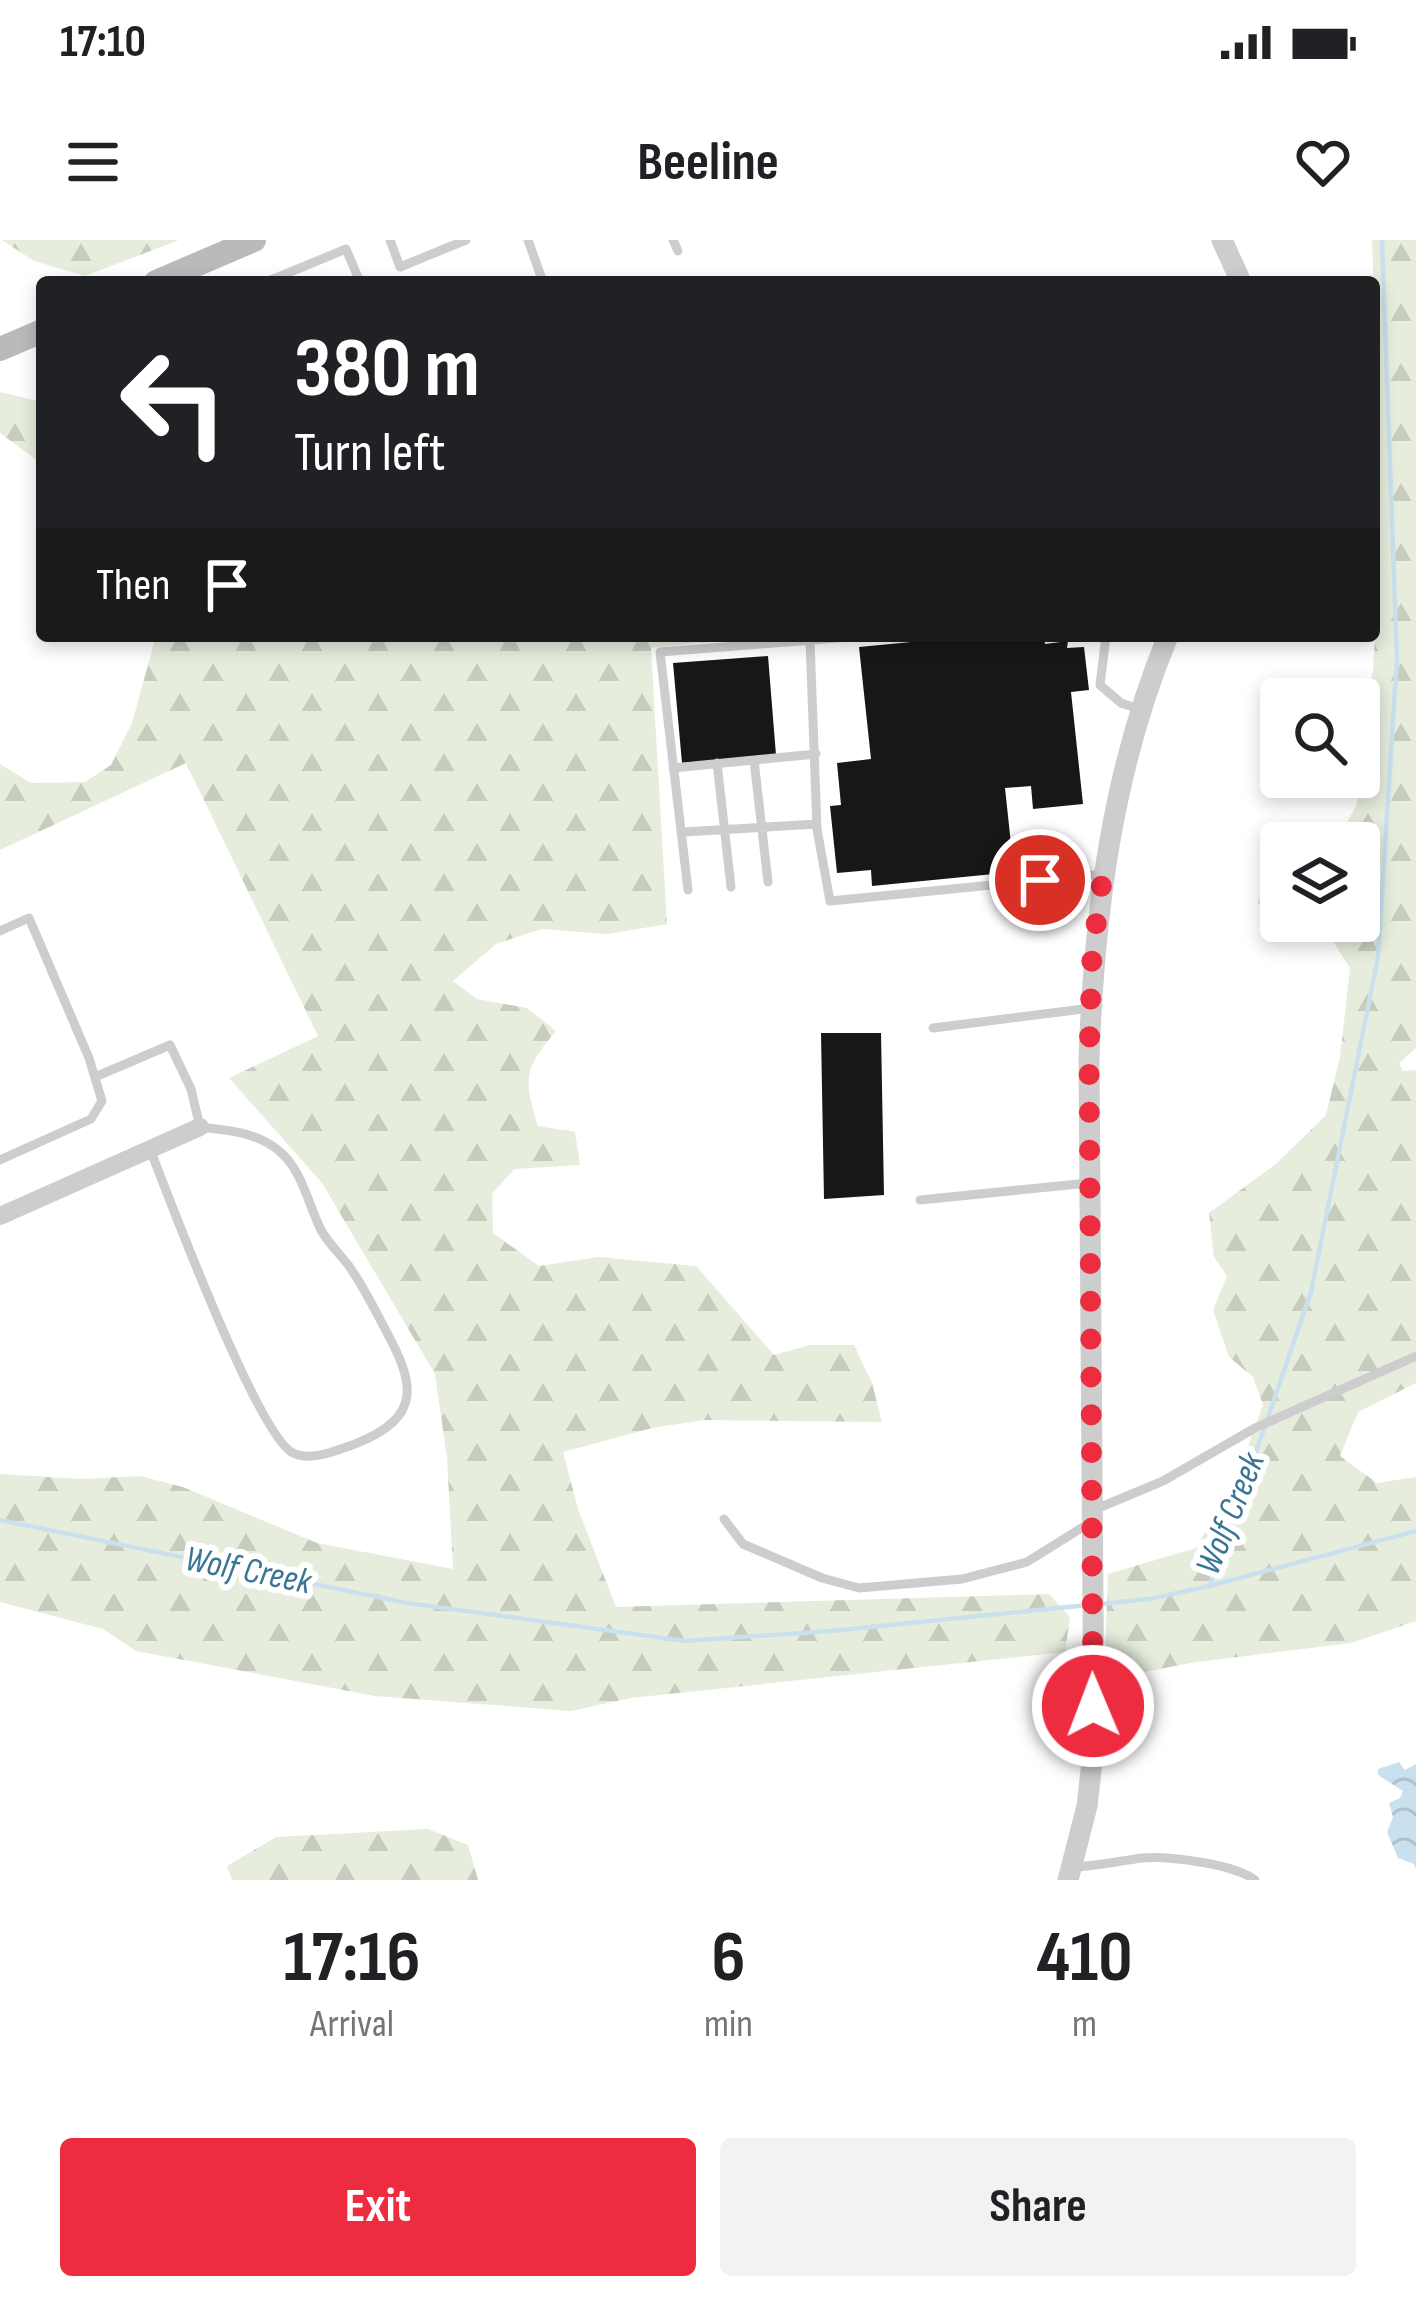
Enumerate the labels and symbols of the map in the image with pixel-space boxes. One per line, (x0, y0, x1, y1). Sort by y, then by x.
pin (989, 829, 1091, 931)
water label: Wolf Creek (1187, 1445, 1275, 1581)
water label: Wolf Creek (181, 1538, 316, 1605)
position arrow (1030, 1643, 1156, 1769)

